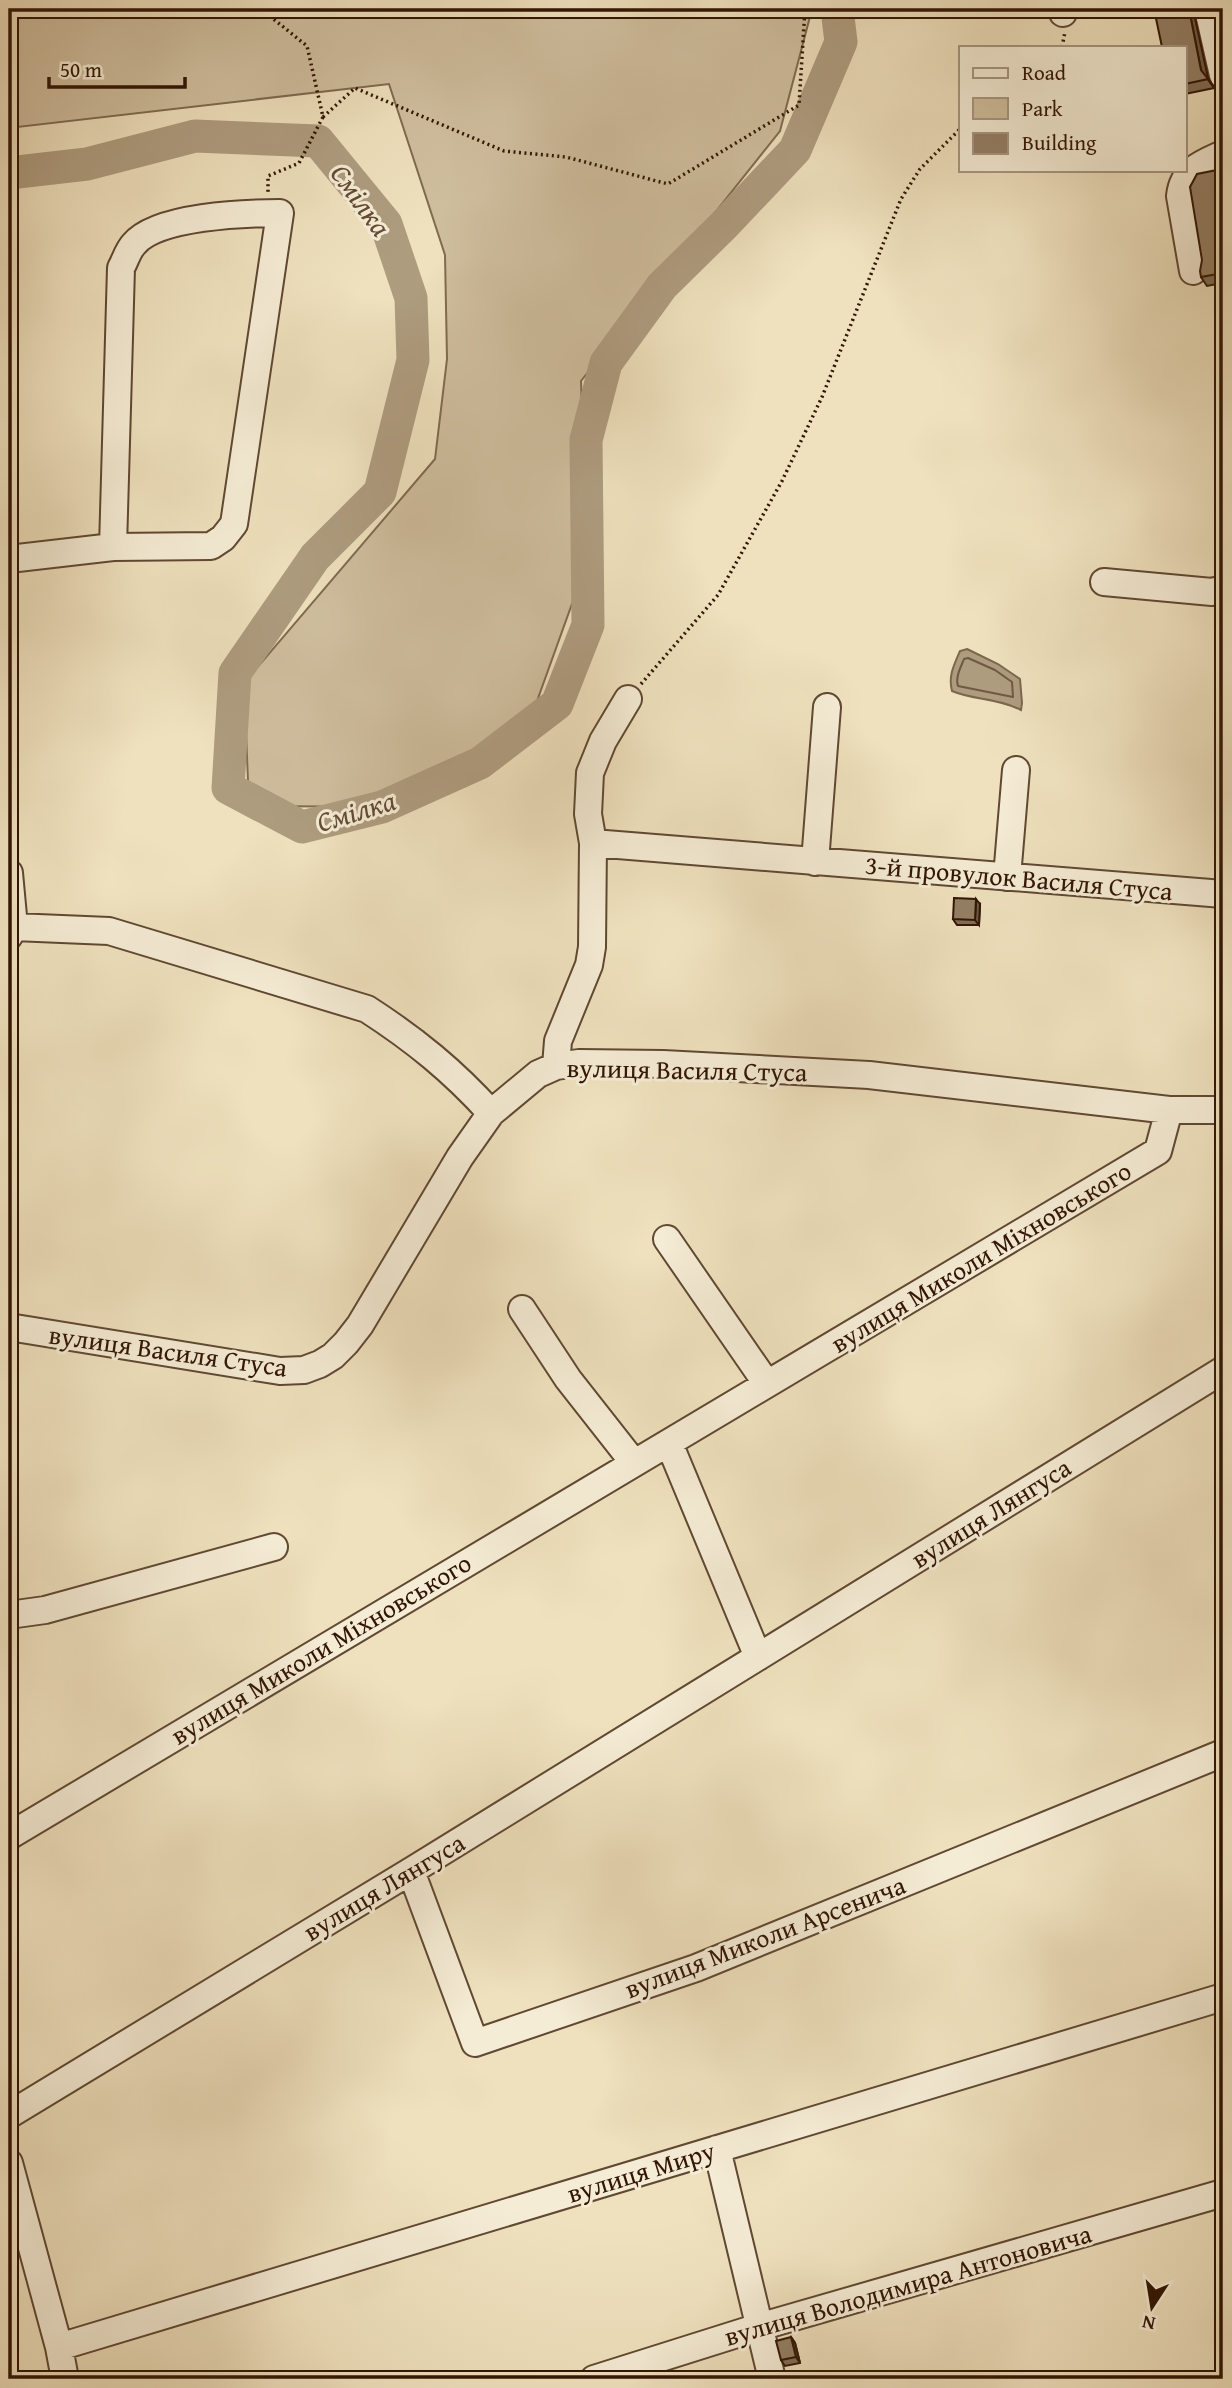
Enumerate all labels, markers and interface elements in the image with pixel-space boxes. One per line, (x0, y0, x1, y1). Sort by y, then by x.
scale bar (49, 46, 186, 90)
legend (959, 46, 1186, 172)
text: 50 m (60, 54, 102, 85)
text: Road (1022, 57, 1067, 88)
text: Park (1022, 93, 1063, 124)
text: Building (1022, 127, 1097, 158)
water label: Смілка (321, 155, 402, 244)
water label: Смілка (311, 779, 400, 842)
street label: 3-й провулок Василя Стуса (864, 845, 1175, 910)
street label: вулиця Василя Стуса (566, 1048, 808, 1091)
street label: вулиця Миколи Міхновського (823, 1151, 1138, 1362)
street label: вулиця Василя Стуса (46, 1314, 290, 1387)
street label: вулиця Лянгуса (903, 1447, 1079, 1577)
street label: вулиця Миколи Міхновського (163, 1543, 478, 1754)
street label: вулиця Лянгуса (296, 1823, 472, 1950)
street label: вулиця Миколи Арсенича (619, 1865, 911, 2008)
street label: вулиця Миру (562, 2131, 719, 2212)
street label: вулиця Володимира Антоновича (720, 2213, 1097, 2356)
north arrow (1116, 2272, 1186, 2342)
text: N (1139, 2309, 1158, 2339)

